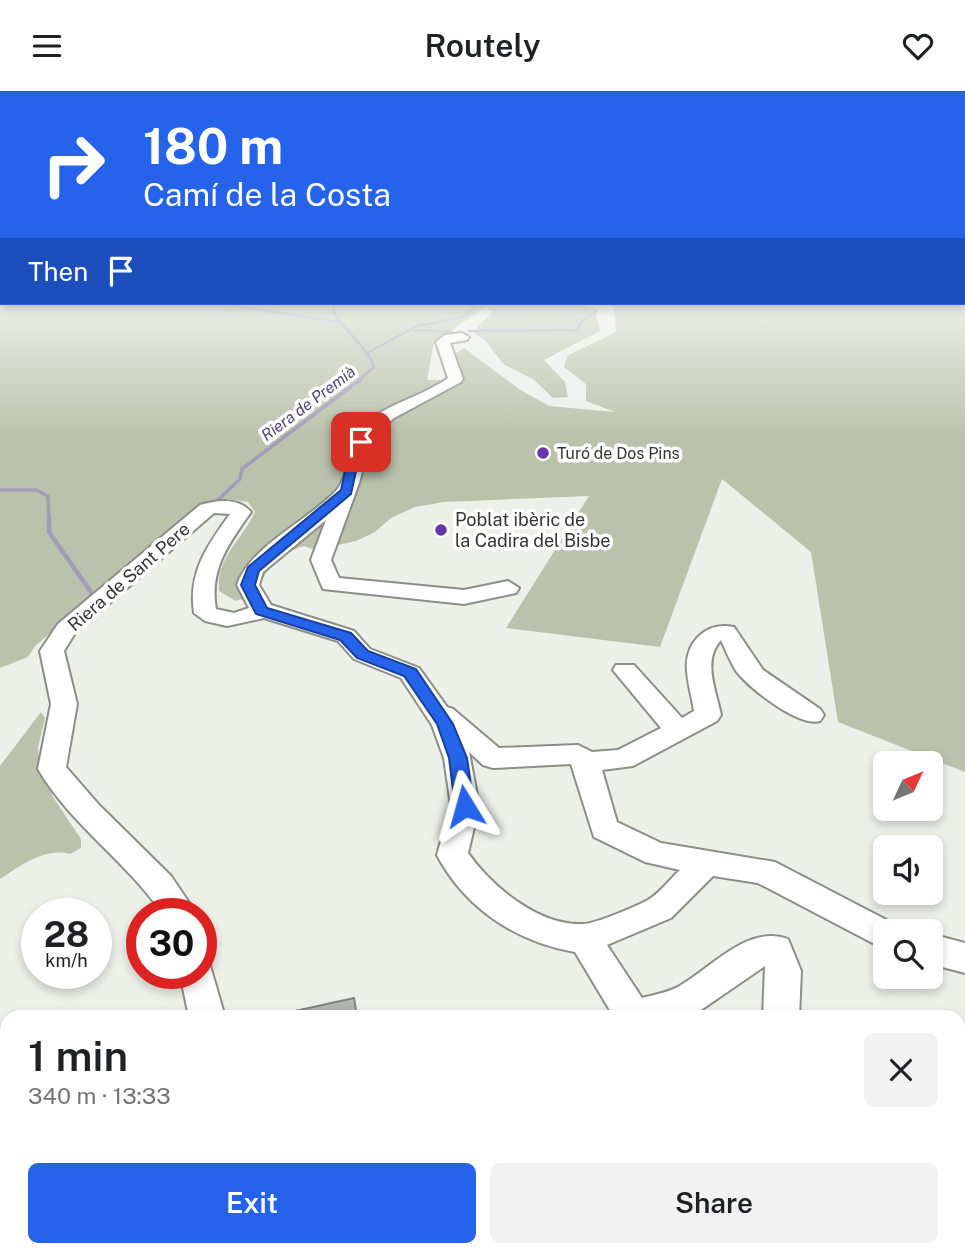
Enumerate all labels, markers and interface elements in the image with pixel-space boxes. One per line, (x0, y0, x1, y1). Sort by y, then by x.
icon: menu (28, 27, 66, 65)
text: Routely (424, 27, 541, 64)
icon: heart (899, 27, 937, 65)
text: 180 m (143, 117, 283, 175)
icon: right (28, 119, 119, 210)
text: Camí de la Costa (143, 176, 391, 213)
icon: arrive (102, 252, 140, 290)
text: Then (28, 256, 88, 287)
water label: Riera de Premià (257, 362, 359, 445)
pin (331, 412, 391, 472)
icon: arrive (342, 423, 380, 461)
place label: Turó de Dos Pins (557, 444, 680, 463)
marker: Turó de Dos Pins (535, 445, 551, 461)
place label: Poblat ibèric de la Cadira del Bisbe (455, 509, 610, 551)
street label: Riera de Sant Pere (63, 518, 194, 635)
marker: Poblat ibèric de la Cadira del Bisbe (433, 522, 449, 538)
north arrow (873, 751, 943, 821)
map controls (873, 751, 943, 989)
position arrow (428, 769, 502, 843)
button: sound (873, 835, 943, 905)
speed limit sign: 30 (126, 898, 217, 989)
text: 28 (44, 914, 89, 955)
button: search (873, 919, 943, 989)
text: km/h (45, 950, 88, 971)
text: 1 min (28, 1031, 128, 1080)
button: close (864, 1033, 938, 1107)
text: 340 m · 13:33 (28, 1082, 171, 1109)
button: Exit (28, 1163, 476, 1243)
button: Share (490, 1163, 938, 1243)

